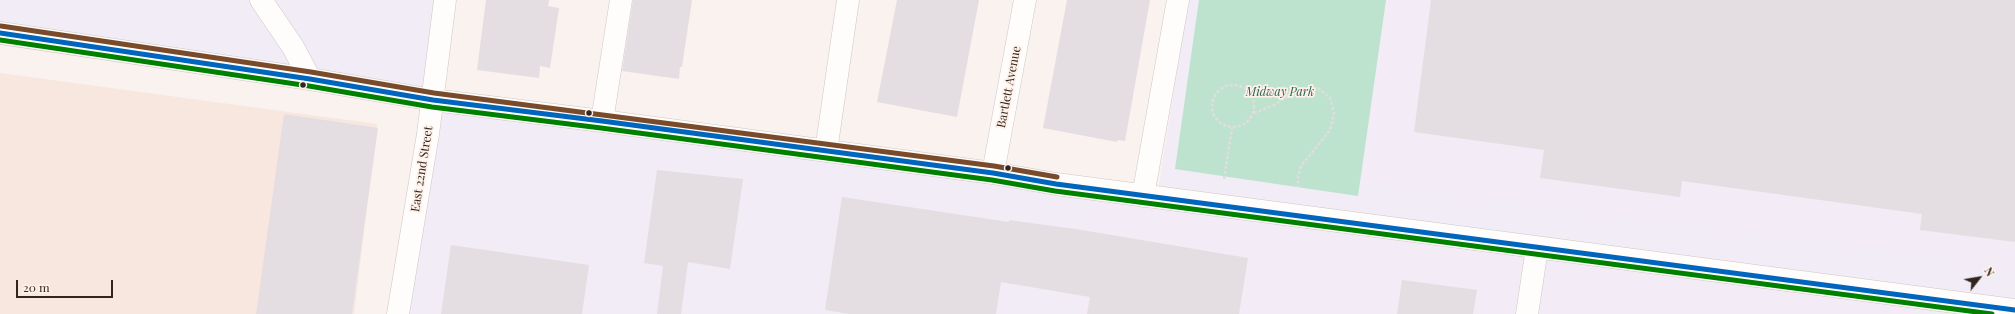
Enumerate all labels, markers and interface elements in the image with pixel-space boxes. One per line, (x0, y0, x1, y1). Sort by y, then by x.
street label: Bartlett Avenue (994, 45, 1024, 129)
unlabelled marker (298, 80, 308, 90)
park label: Midway Park (1246, 85, 1314, 99)
unlabelled marker (584, 108, 594, 118)
street label: East 22nd Street (408, 125, 436, 213)
unlabelled marker (1003, 163, 1013, 173)
north arrow (1959, 258, 1999, 298)
text: N (1981, 264, 1998, 279)
scale bar (18, 272, 115, 298)
text: 20 m (23, 279, 50, 295)

